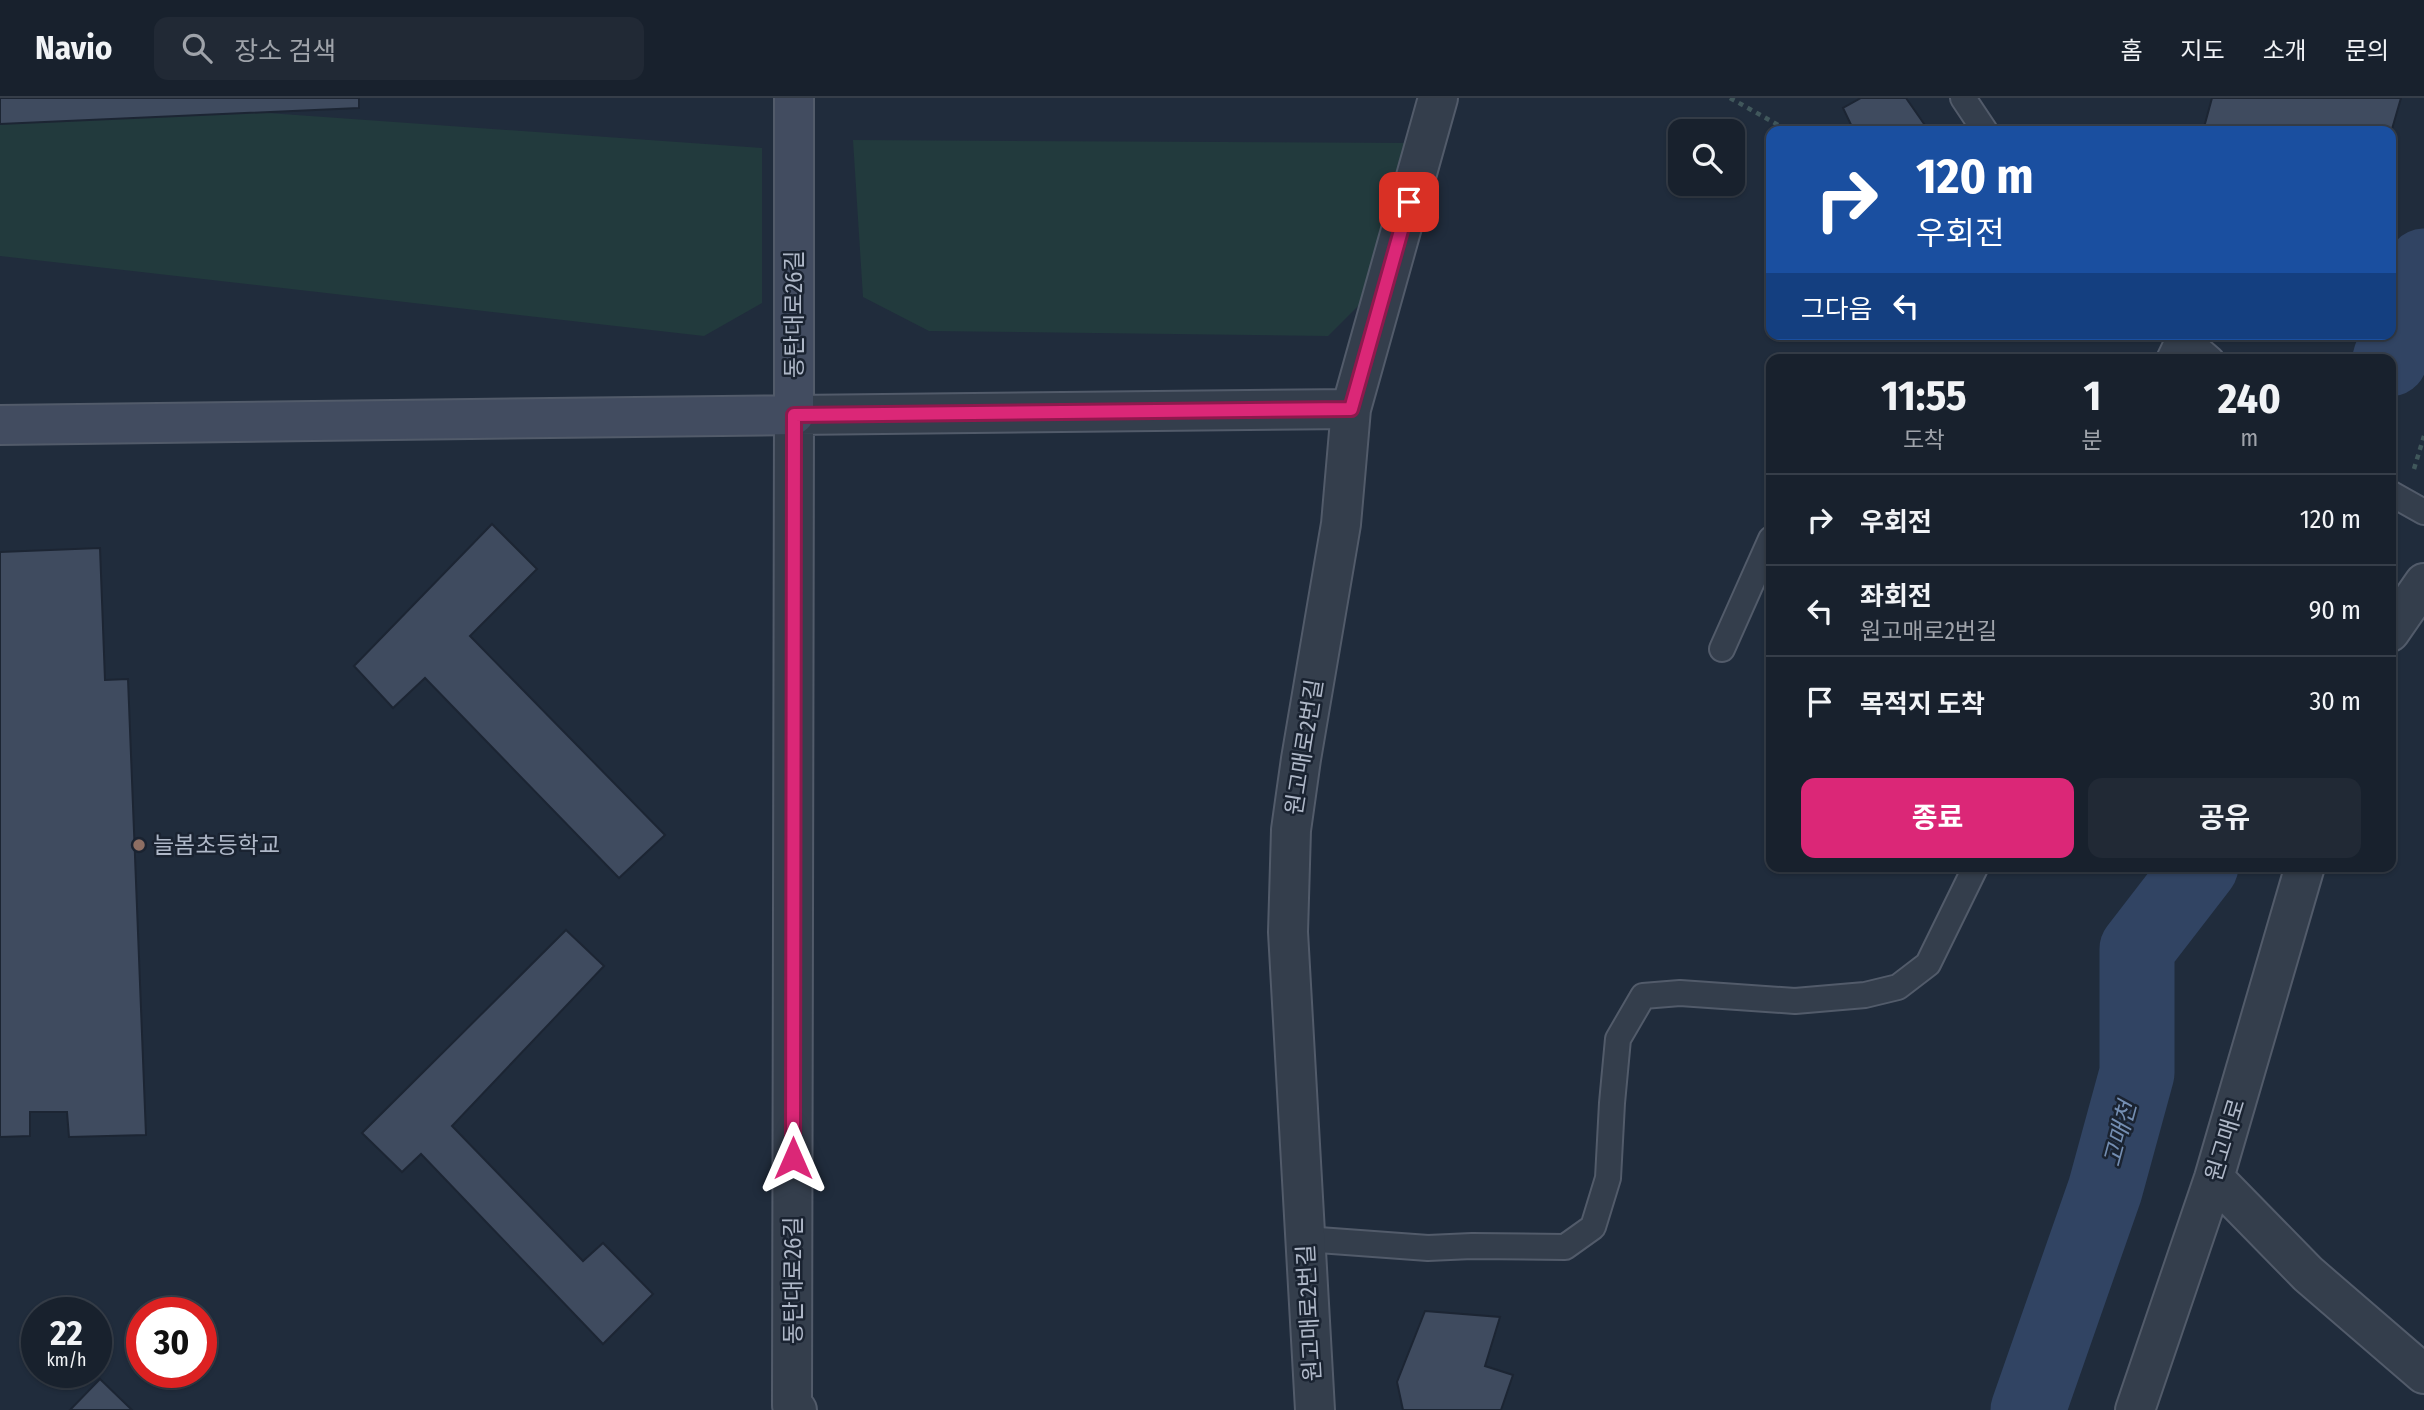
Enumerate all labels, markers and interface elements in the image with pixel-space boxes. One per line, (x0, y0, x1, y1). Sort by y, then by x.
search box (154, 17, 644, 80)
text: Navio (35, 28, 112, 68)
icon: search (178, 29, 216, 67)
text: 장소 검색 (234, 36, 336, 67)
text: 홈 (2120, 37, 2142, 65)
text: 지도 (2180, 37, 2225, 65)
text: 소개 (2263, 37, 2307, 65)
text: 문의 (2345, 37, 2389, 65)
map controls (1668, 119, 1745, 196)
button: search (1668, 119, 1745, 196)
text: 120 m (1916, 147, 2034, 206)
icon: right (1801, 154, 1892, 245)
pin (1379, 172, 1439, 232)
icon: arrive (1390, 183, 1428, 221)
text: 우회전 (1916, 214, 2004, 252)
street label: 동탄대로26길 (780, 250, 808, 378)
icon: left (1887, 287, 1925, 325)
text: 그다음 (1801, 294, 1873, 325)
text: 11:55 (1881, 371, 1967, 421)
text: 1 (2083, 371, 2101, 421)
text: 240 (2218, 374, 2281, 424)
text: m (2241, 424, 2258, 452)
text: 도착 (1903, 426, 1945, 454)
text: 분 (2082, 426, 2103, 454)
icon: right (1801, 501, 1839, 539)
text: 120 m (2300, 504, 2361, 535)
text: 우회전 (1860, 507, 1932, 538)
text: 좌회전 (1860, 581, 1932, 612)
icon: left (1801, 592, 1839, 630)
text: 90 m (2309, 595, 2361, 626)
text: 원고매로2번길 (1860, 617, 1997, 645)
street label: 원고매로2번길 (1279, 677, 1329, 817)
icon: arrive (1801, 683, 1839, 721)
text: 30 m (2310, 686, 2361, 717)
text: 목적지 도착 (1860, 689, 1985, 720)
button: 종료 (1801, 778, 2074, 858)
button: 공유 (2088, 778, 2361, 858)
place label: 늘봄초등학교 (153, 831, 280, 859)
marker: 늘봄초등학교 (131, 837, 147, 853)
street label: 원고매로 (2199, 1095, 2251, 1185)
water label: 고매천 (2098, 1096, 2143, 1170)
position arrow (756, 1121, 830, 1195)
street label: 동탄대로26길 (779, 1216, 807, 1344)
street label: 원고매로2번길 (1291, 1244, 1327, 1382)
speed limit sign: 30 (126, 1297, 217, 1388)
text: 22 (50, 1312, 83, 1354)
text: km/h (46, 1349, 87, 1371)

